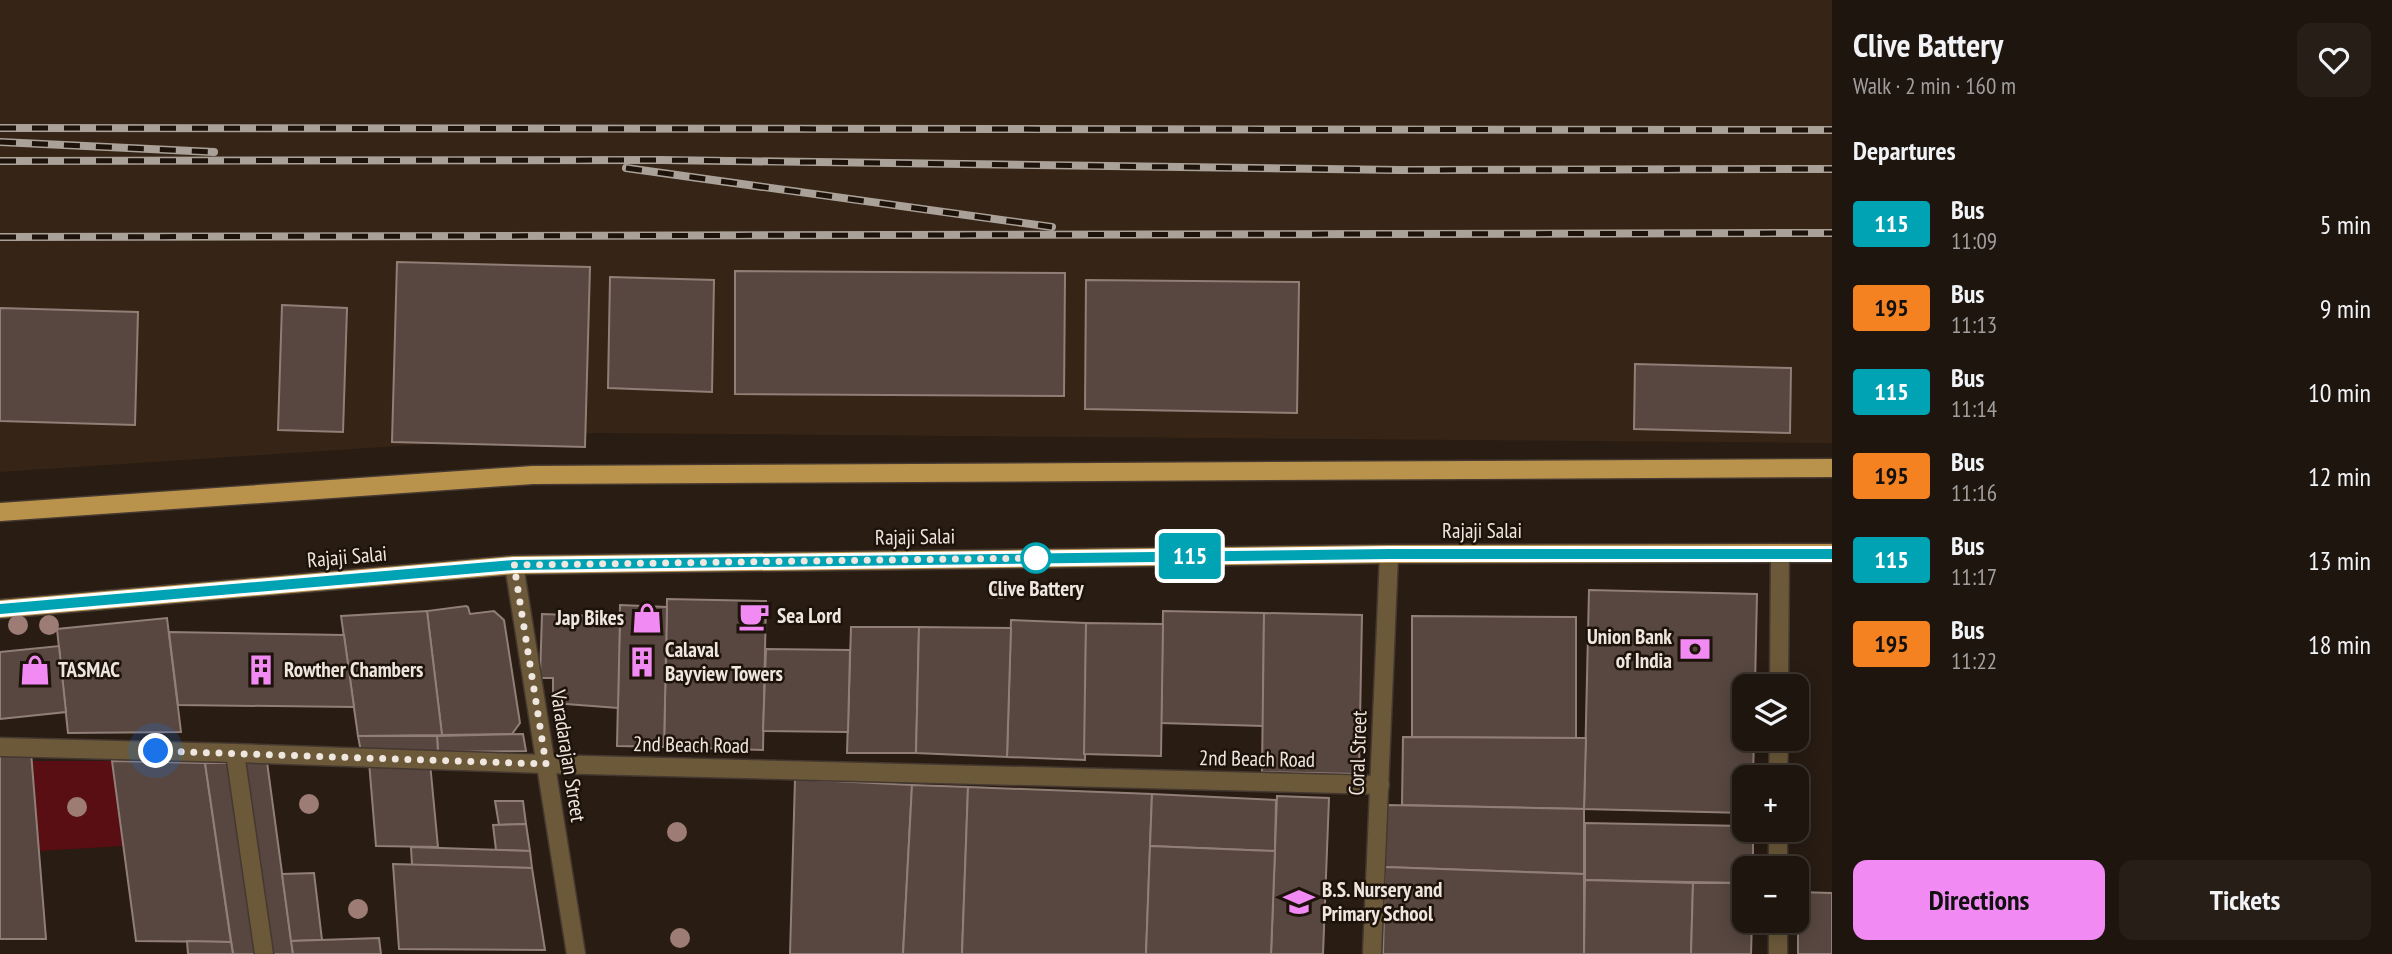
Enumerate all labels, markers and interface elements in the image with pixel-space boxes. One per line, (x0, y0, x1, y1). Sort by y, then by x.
text: Clive Battery (1853, 23, 2003, 66)
button: heart (2297, 23, 2371, 97)
text: Walk · 2 min · 160 m (1853, 71, 2016, 100)
text: Departures (1853, 134, 1956, 167)
text: Bus (1951, 193, 1984, 226)
text: 115 (1874, 208, 1909, 239)
text: 5 min (2320, 208, 2371, 241)
text: 11:09 (1951, 226, 1997, 255)
text: Bus (1951, 277, 1984, 310)
text: 195 (1874, 292, 1909, 323)
text: 9 min (2320, 292, 2371, 325)
text: 11:13 (1951, 310, 1997, 339)
text: Bus (1951, 361, 1984, 394)
text: 115 (1874, 376, 1909, 407)
text: 10 min (2308, 376, 2371, 409)
text: 11:14 (1951, 394, 1997, 423)
text: Bus (1951, 445, 1984, 478)
text: 195 (1874, 460, 1909, 491)
text: 12 min (2308, 460, 2371, 493)
text: 11:16 (1951, 478, 1997, 507)
street label: Rajaji Salai (1442, 517, 1522, 544)
street label: Rajaji Salai (875, 522, 955, 551)
text: Bus (1951, 529, 1984, 562)
line badge: 115 (1150, 533, 1230, 579)
street label: Rajaji Salai (306, 540, 388, 573)
text: 115 (1173, 540, 1207, 571)
marker: Clive Battery (1021, 543, 1051, 573)
text: 115 (1874, 544, 1909, 575)
text: 13 min (2308, 544, 2371, 577)
text: 11:17 (1951, 562, 1997, 591)
place label: Clive Battery (988, 575, 1084, 602)
cafe icon: Sea Lord (737, 599, 771, 633)
shop icon: Jap Bikes (630, 601, 664, 635)
place label: Sea Lord (777, 602, 841, 629)
place label: Jap Bikes (555, 604, 624, 631)
text: Bus (1951, 613, 1984, 646)
place label: Union Bank of India (1587, 623, 1672, 674)
text: 195 (1874, 628, 1909, 659)
text: 18 min (2308, 628, 2371, 661)
bank icon: Union Bank of India (1678, 632, 1712, 666)
place label: Calaval Bayview Towers (665, 636, 783, 687)
building icon: Calaval Bayview Towers (625, 645, 659, 679)
text: 11:22 (1951, 646, 1997, 675)
shop icon: TASMAC (18, 653, 52, 687)
building icon: Rowther Chambers (244, 653, 278, 687)
place label: TASMAC (58, 656, 120, 683)
place label: Rowther Chambers (284, 656, 423, 683)
map controls (1732, 674, 1809, 933)
button: layers (1732, 674, 1809, 751)
street label: Varadarajan Street (545, 687, 592, 824)
street label: Coral Street (1343, 710, 1372, 796)
street label: 2nd Beach Road (633, 730, 749, 759)
your location (138, 733, 173, 768)
street label: 2nd Beach Road (1199, 744, 1315, 773)
button: + (1732, 765, 1809, 842)
button: − (1732, 856, 1809, 933)
button: Directions (1853, 860, 2105, 940)
button: Tickets (2119, 860, 2371, 940)
place label: B.S. Nursery and Primary School (1322, 876, 1442, 927)
school or university icon: B.S. Nursery and Primary School (1282, 885, 1316, 919)

